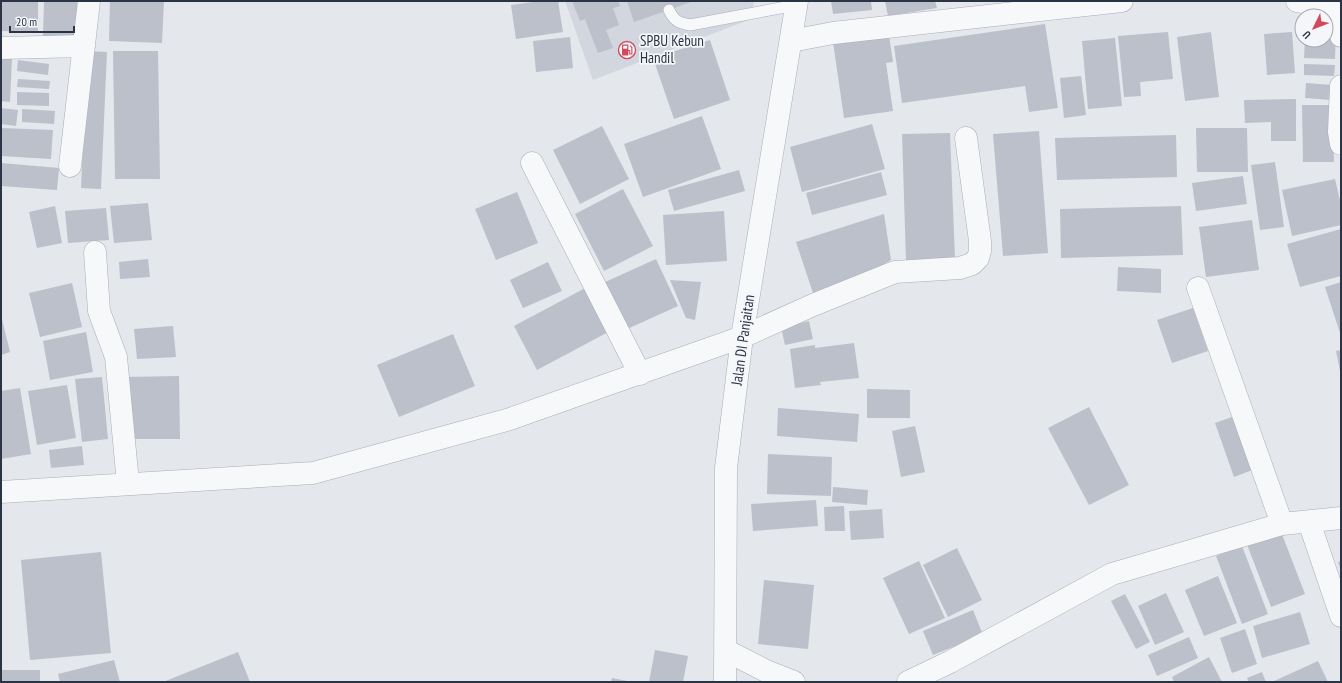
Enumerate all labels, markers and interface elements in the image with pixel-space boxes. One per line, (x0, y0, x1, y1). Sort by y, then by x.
scale bar (10, 8, 74, 34)
north arrow (1294, 8, 1334, 48)
text: 20 m (16, 14, 37, 29)
text: U (1299, 28, 1314, 42)
place label: SPBU Kebun Handil (640, 31, 704, 67)
fuel station icon: SPBU Kebun Handil (617, 40, 637, 60)
street label: Jalan DI Panjaitan (727, 293, 758, 388)

